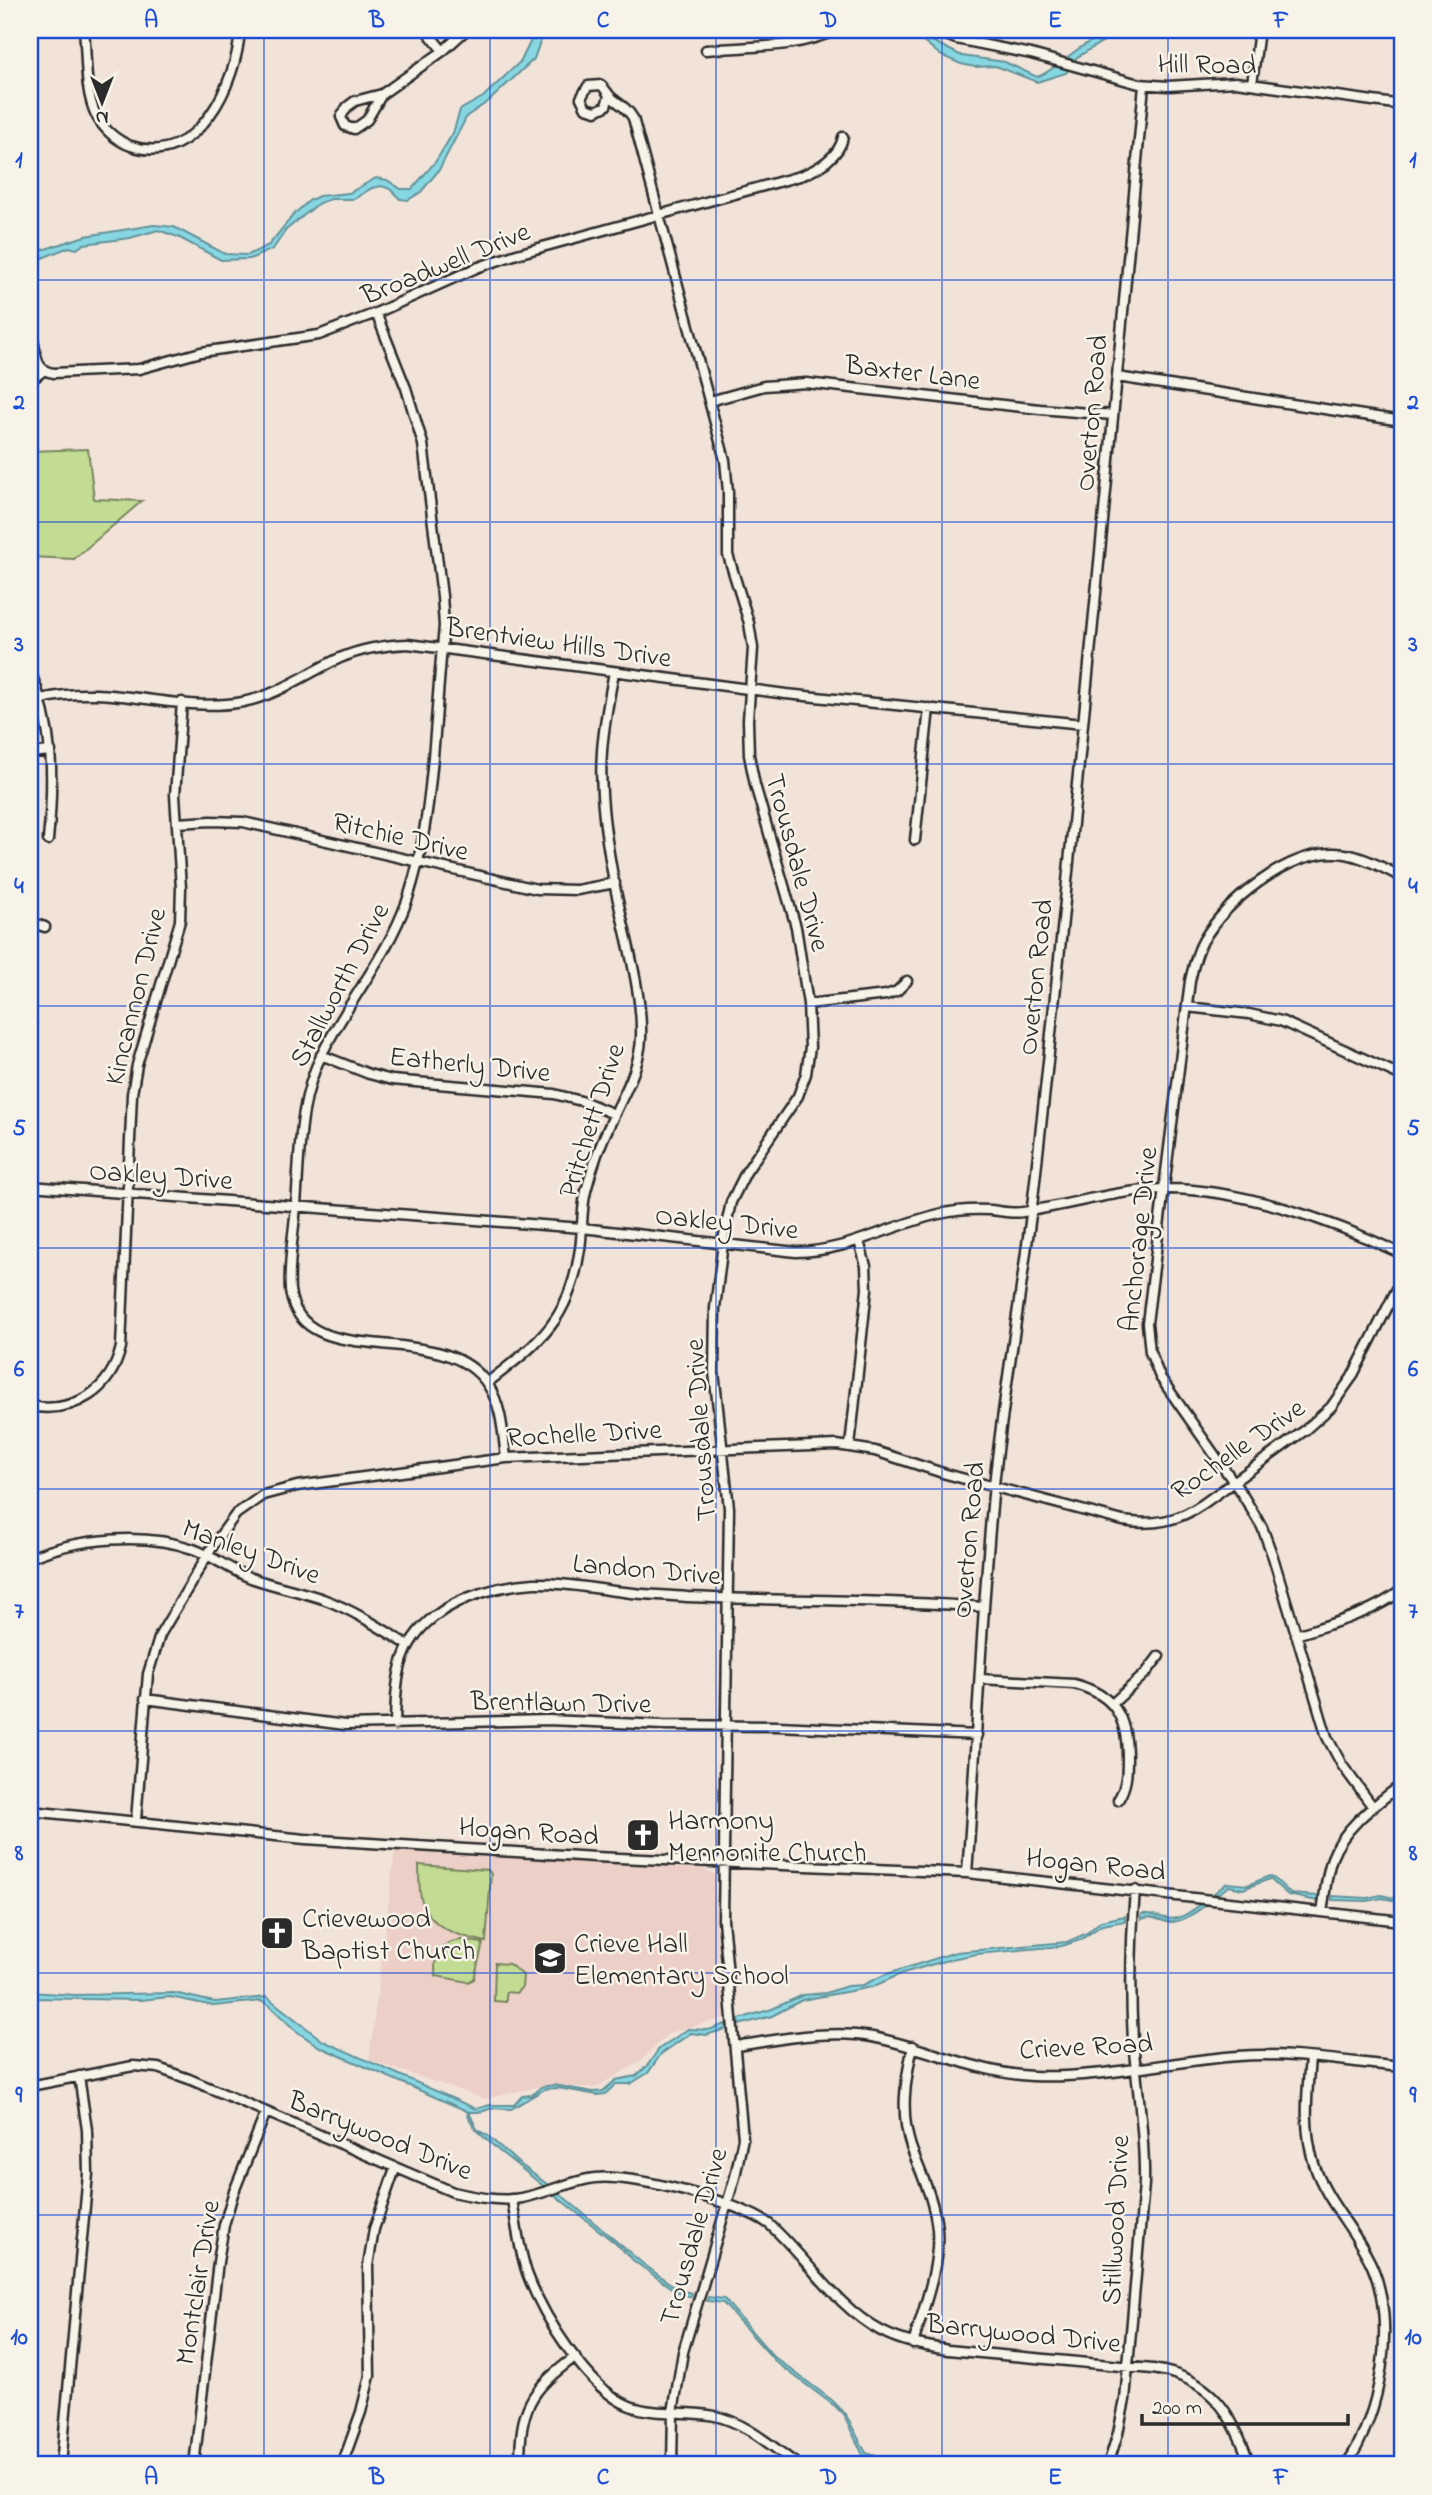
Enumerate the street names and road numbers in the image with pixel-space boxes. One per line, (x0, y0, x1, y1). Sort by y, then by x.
street label: Hill Road (1157, 45, 1257, 88)
street label: Broadwell Drive (355, 213, 537, 318)
street label: Overton Road (1066, 333, 1121, 493)
street label: Baxter Lane (842, 346, 983, 403)
street label: Brentview Hills Drive (442, 608, 674, 681)
street label: Trousdale Drive (752, 769, 839, 957)
street label: Ritchie Drive (328, 803, 473, 874)
street label: Stallworth Drive (280, 896, 402, 1075)
street label: Overton Road (1009, 897, 1066, 1058)
street label: Kincannon Drive (96, 903, 179, 1090)
street label: Eatherly Drive (387, 1038, 553, 1095)
street label: Pritchett Drive (549, 1038, 638, 1204)
street label: Anchorage Drive (1110, 1144, 1171, 1334)
street label: Oakley Drive (87, 1152, 234, 1203)
street label: Oakley Drive (653, 1197, 801, 1252)
street label: Trousdale Drive (676, 1337, 729, 1522)
street label: Rochelle Drive (1163, 1389, 1315, 1512)
street label: Rochelle Drive (505, 1411, 663, 1460)
street label: Overton Road (943, 1460, 998, 1620)
street label: Manley Drive (176, 1509, 326, 1597)
street label: Landon Drive (571, 1545, 723, 1598)
street label: Brentlawn Drive (469, 1682, 652, 1727)
street label: Hogan Road (457, 1808, 600, 1859)
street label: Hogan Road (1024, 1839, 1168, 1894)
street label: Crieve Road (1018, 2025, 1154, 2072)
street label: Barrywood Drive (281, 2081, 478, 2193)
street label: Stillwood Drive (1093, 2134, 1142, 2306)
street label: Trousdale Drive (650, 2143, 740, 2331)
street label: Montclair Drive (166, 2197, 233, 2368)
street label: Barrywood Drive (923, 2305, 1123, 2366)

